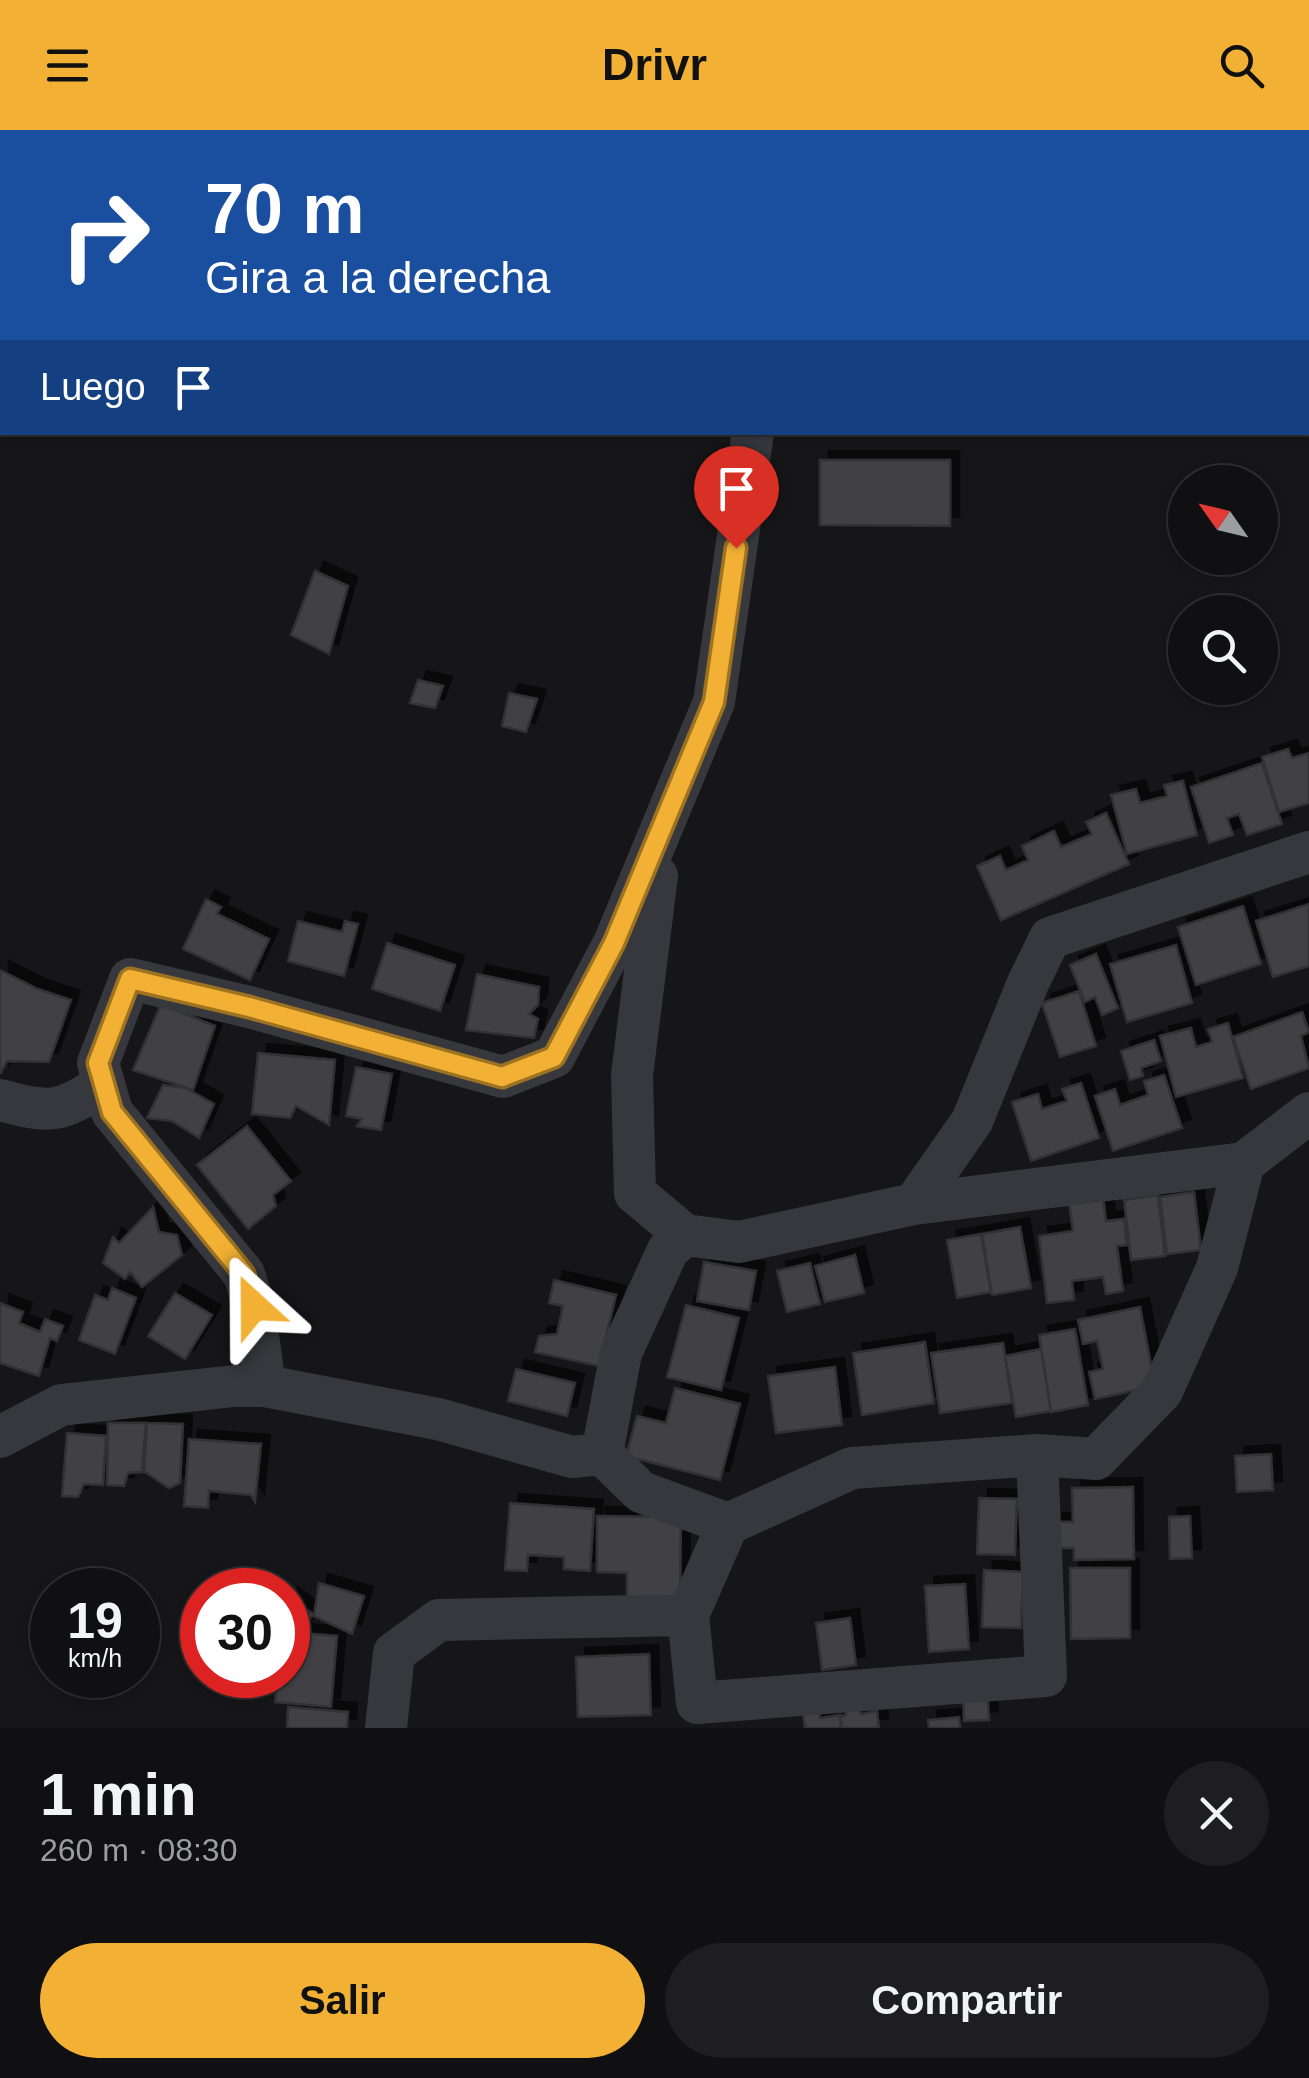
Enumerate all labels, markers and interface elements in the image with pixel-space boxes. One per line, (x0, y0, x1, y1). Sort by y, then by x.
icon: menu (40, 38, 95, 93)
icon: search (1214, 38, 1269, 93)
text: Drivr (602, 39, 707, 90)
icon: right (40, 170, 170, 300)
text: 70 m (205, 170, 365, 248)
text: Gira a la derecha (205, 252, 550, 303)
icon: arrive (166, 360, 221, 415)
text: Luego (40, 366, 146, 408)
pin (694, 446, 779, 549)
icon: arrive (709, 461, 764, 516)
north arrow (1168, 465, 1278, 575)
map controls (1168, 465, 1278, 705)
button: search (1168, 595, 1278, 705)
position arrow (202, 1254, 306, 1358)
speed limit sign: 30 (180, 1568, 310, 1698)
text: 19 (67, 1593, 123, 1649)
text: km/h (68, 1644, 122, 1672)
text: 1 min (40, 1761, 197, 1828)
button: close (1164, 1761, 1269, 1866)
text: 260 m · 08:30 (40, 1832, 237, 1868)
button: Salir (40, 1943, 645, 2058)
button: Compartir (665, 1943, 1269, 2058)

